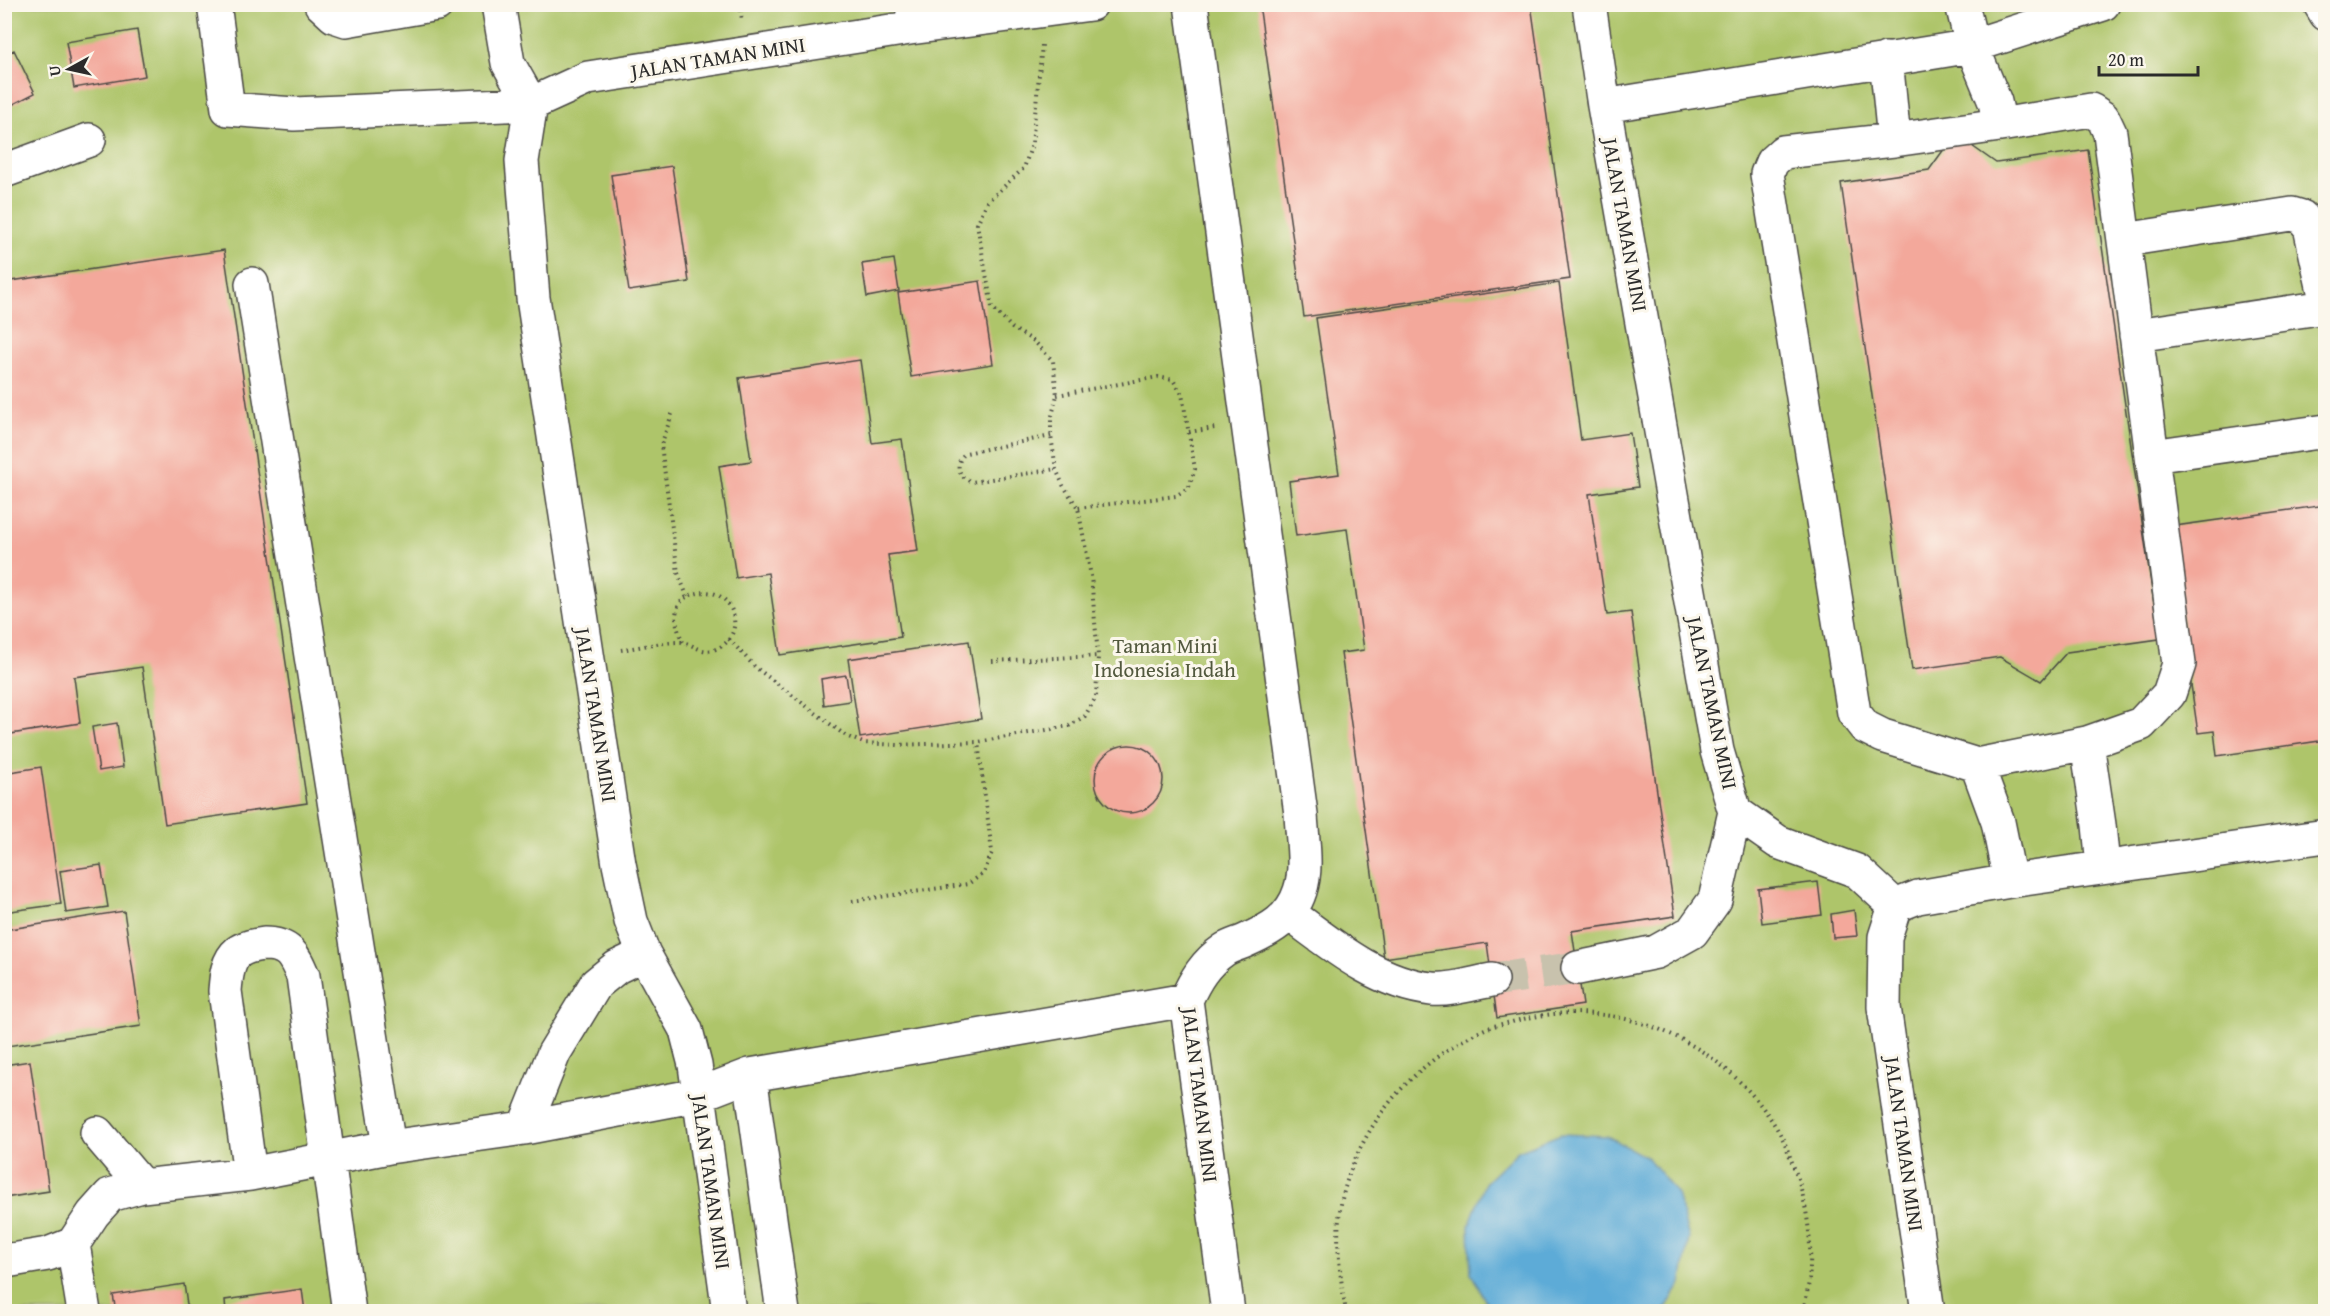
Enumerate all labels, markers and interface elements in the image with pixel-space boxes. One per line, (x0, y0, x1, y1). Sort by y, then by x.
street label: JALAN TAMAN MINI (626, 28, 807, 87)
north arrow (39, 39, 99, 99)
scale bar (2099, 39, 2198, 77)
text: 20 m (2108, 46, 2144, 73)
text: U (41, 64, 67, 78)
street label: JALAN TAMAN MINI (1594, 133, 1656, 314)
street label: JALAN TAMAN MINI (1678, 611, 1746, 792)
street label: JALAN TAMAN MINI (567, 623, 626, 804)
park label: Taman Mini Indonesia Indah (1094, 630, 1236, 685)
street label: JALAN TAMAN MINI (1174, 1003, 1227, 1184)
street label: JALAN TAMAN MINI (1876, 1052, 1932, 1233)
street label: JALAN TAMAN MINI (683, 1090, 739, 1271)

